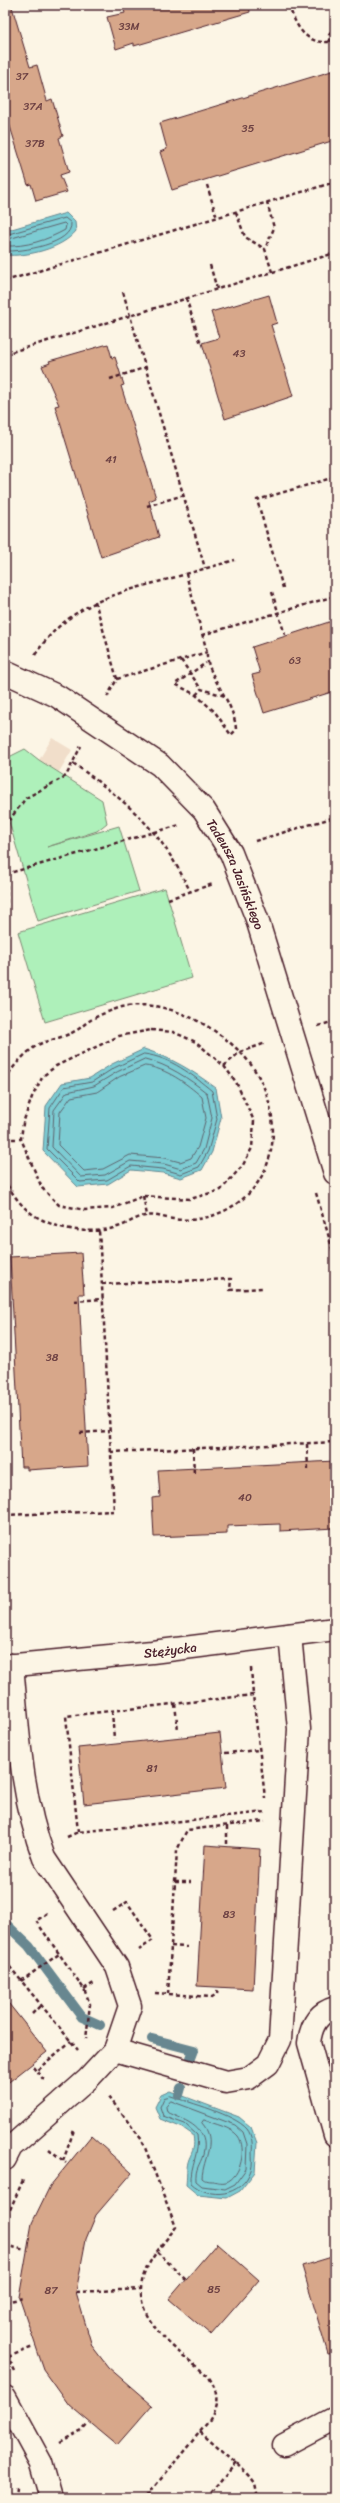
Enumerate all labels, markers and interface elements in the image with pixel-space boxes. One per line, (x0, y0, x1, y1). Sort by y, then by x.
house number: 33M (118, 17, 140, 36)
house number: 37 (16, 67, 29, 86)
house number: 37A (23, 97, 43, 116)
house number: 35 (242, 119, 255, 138)
house number: 37B (25, 134, 45, 153)
house number: 43 (233, 344, 245, 363)
house number: 41 (105, 450, 117, 469)
house number: 63 (289, 651, 301, 670)
street label: Tadeusza Jasińskiego (200, 814, 271, 933)
house number: 38 (46, 1348, 59, 1367)
house number: 40 (238, 1488, 252, 1507)
street label: Stężycka (143, 1635, 199, 1664)
house number: 81 (146, 1759, 158, 1778)
house number: 83 (223, 1905, 235, 1924)
house number: 85 (207, 2280, 221, 2299)
house number: 87 (45, 2281, 58, 2300)

